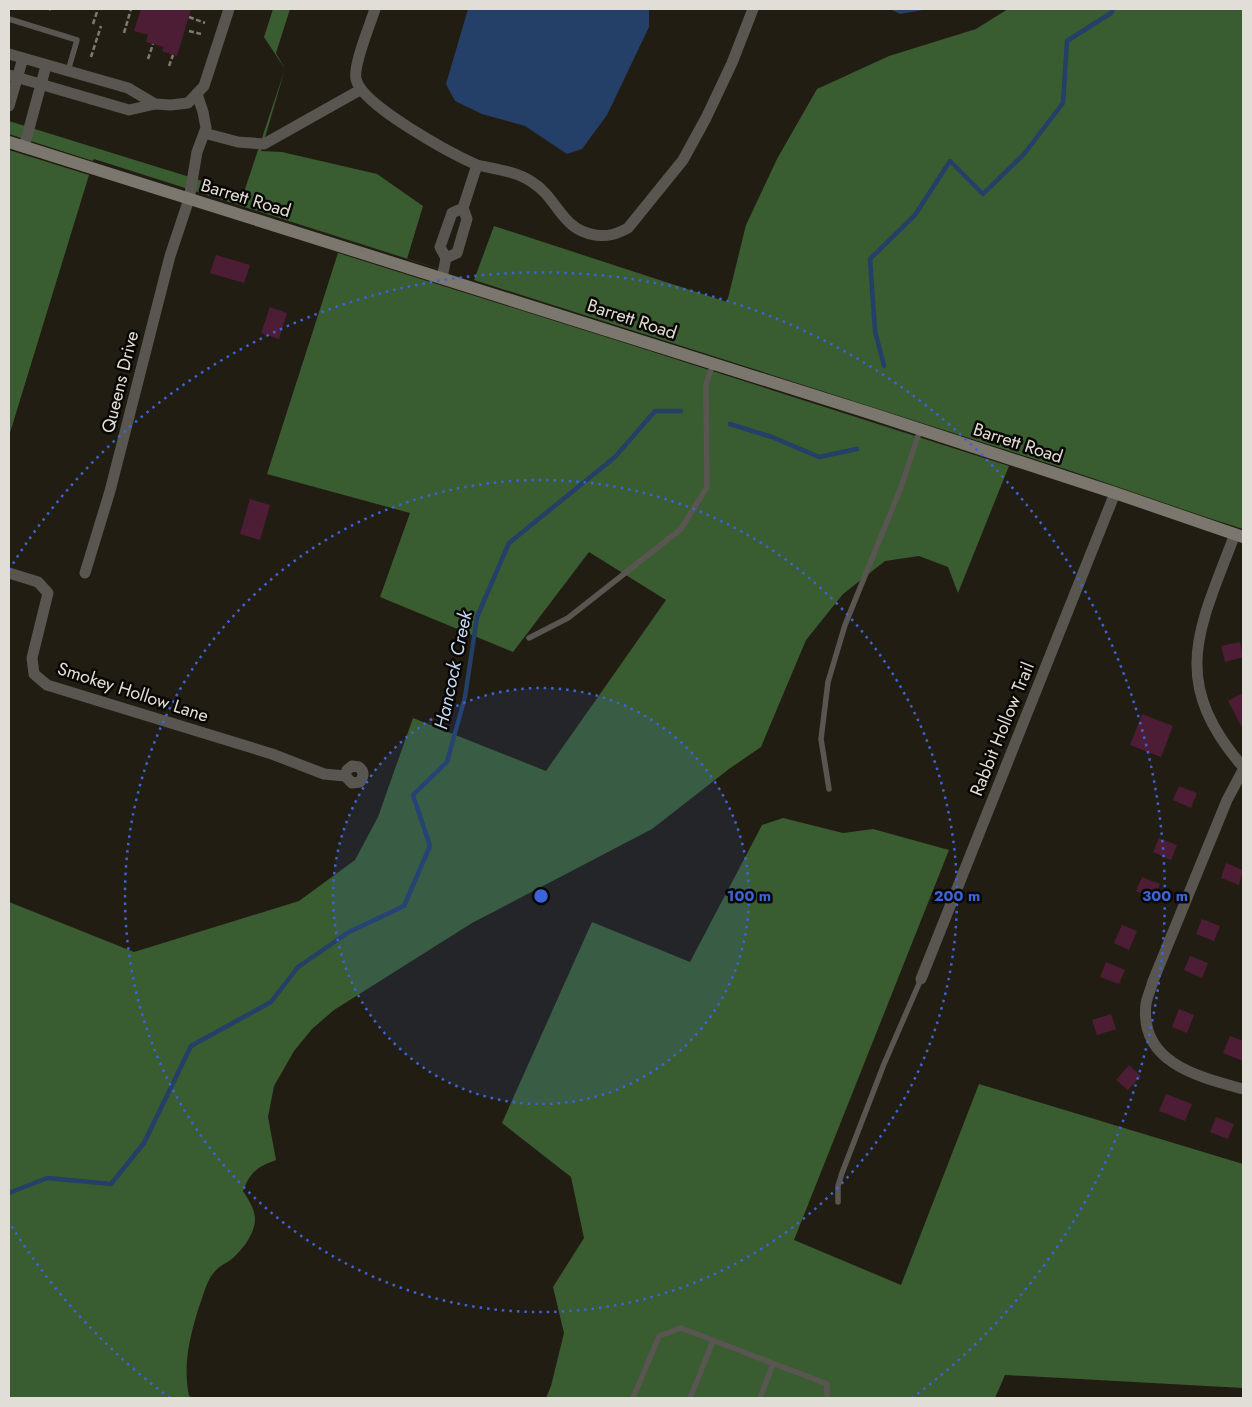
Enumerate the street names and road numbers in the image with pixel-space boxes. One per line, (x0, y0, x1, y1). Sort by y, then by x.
street label: Barrett Road (198, 172, 294, 224)
street label: Barrett Road (584, 292, 680, 346)
street label: Queens Drive (95, 328, 145, 436)
street label: Barrett Road (970, 416, 1066, 470)
street label: Smokey Hollow Lane (54, 655, 212, 729)
street label: Rabbit Hollow Trail (963, 658, 1041, 800)

